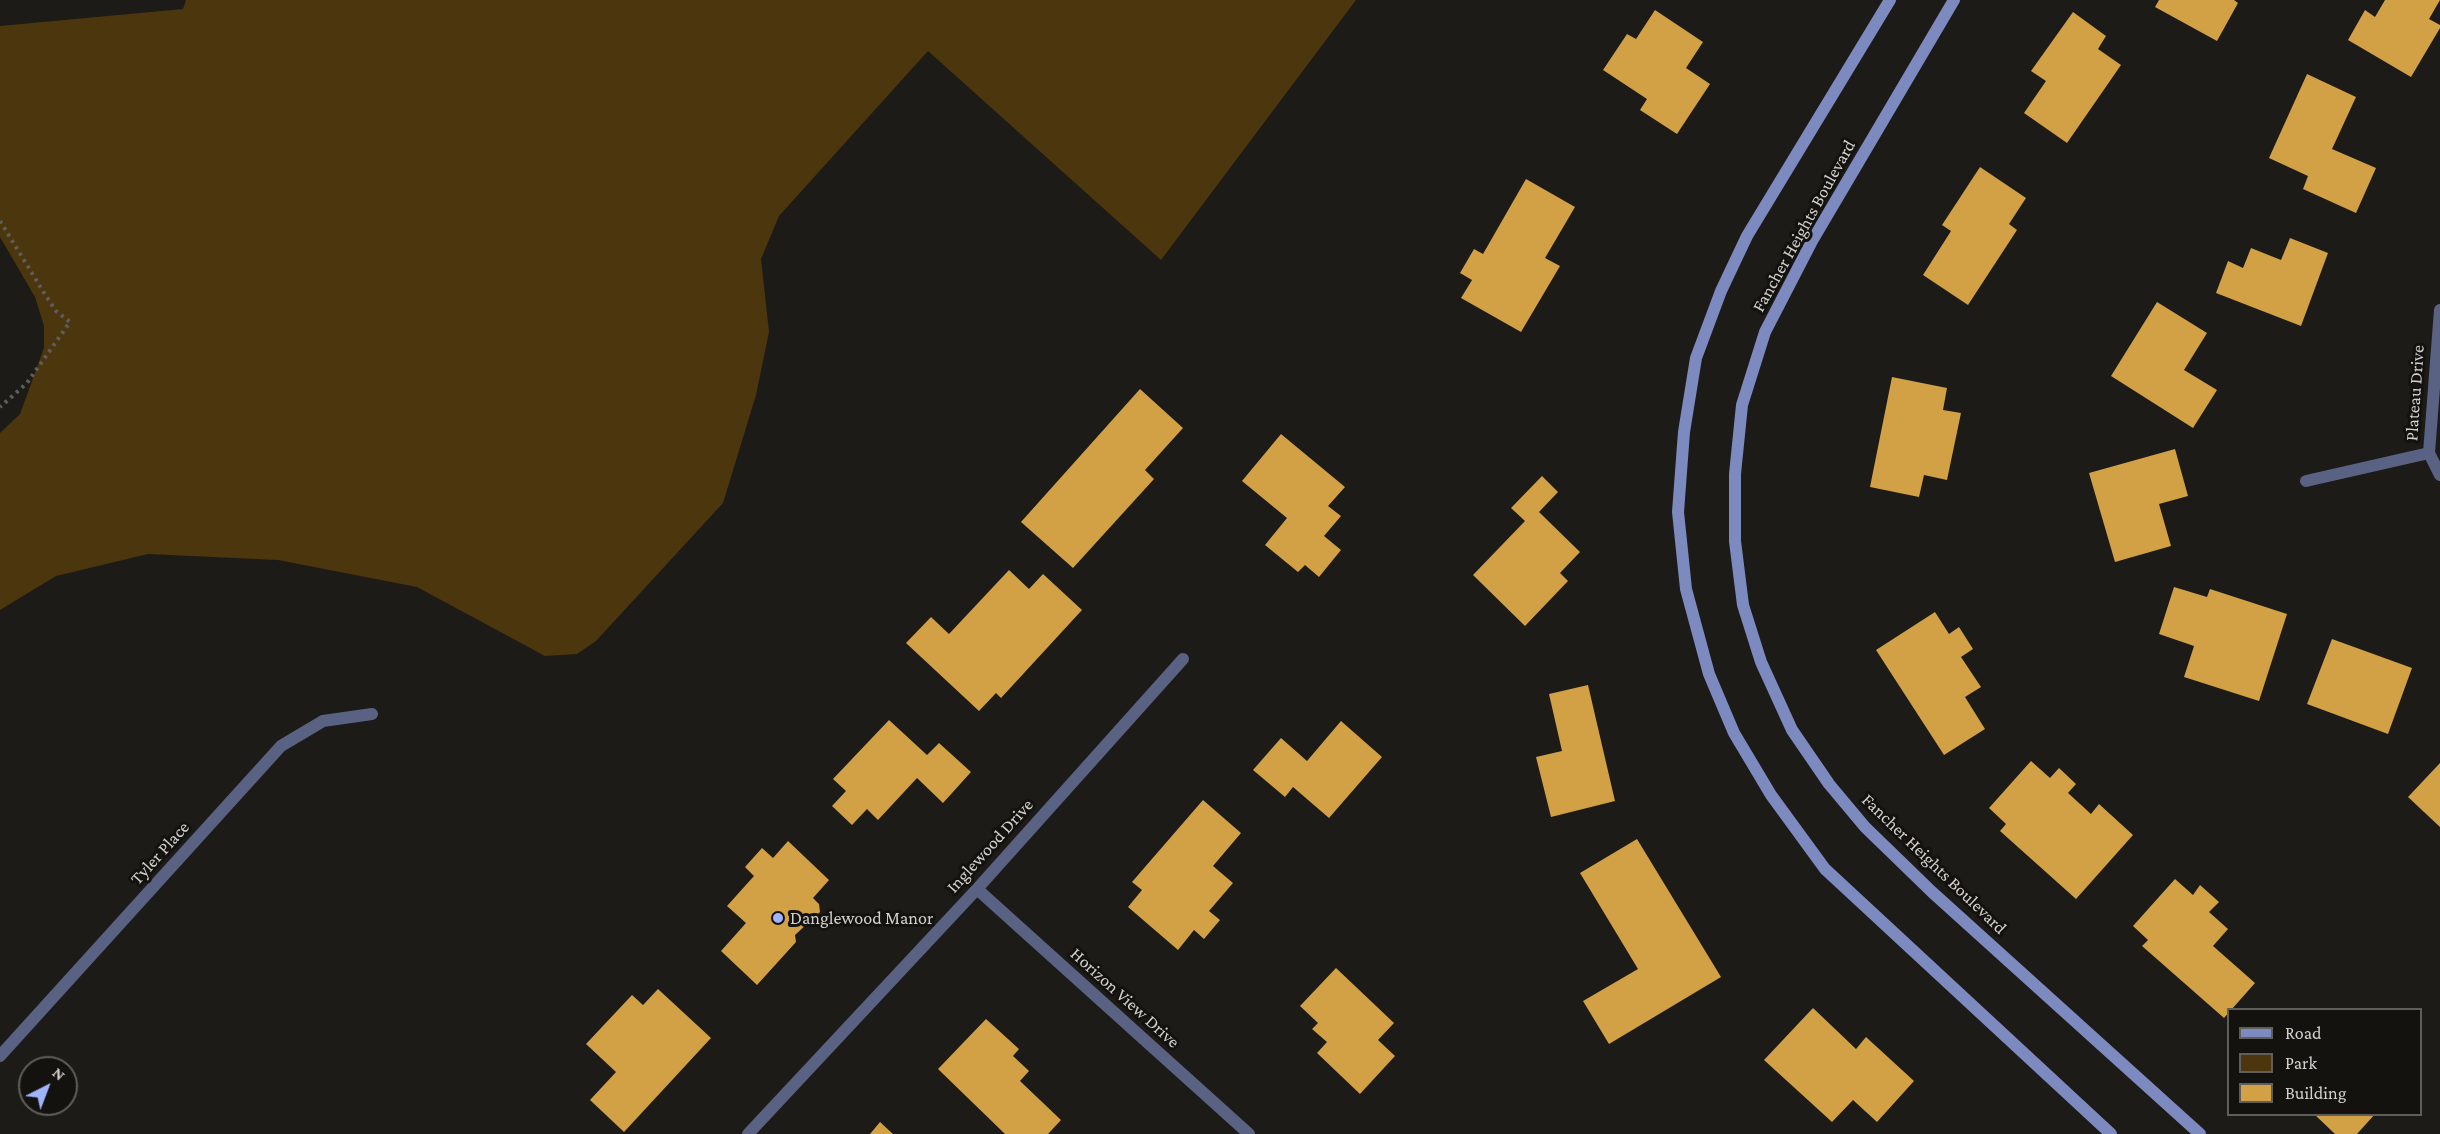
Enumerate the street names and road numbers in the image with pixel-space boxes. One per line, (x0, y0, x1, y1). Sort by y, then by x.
street label: Fancher Heights Boulevard (1748, 136, 1860, 316)
street label: Plateau Drive (2401, 344, 2429, 442)
street label: Fancher Heights Boulevard (1857, 789, 2011, 939)
street label: Inglewood Drive (942, 794, 1038, 898)
street label: Tyler Place (126, 817, 194, 889)
street label: Horizon View Drive (1066, 943, 1184, 1053)

